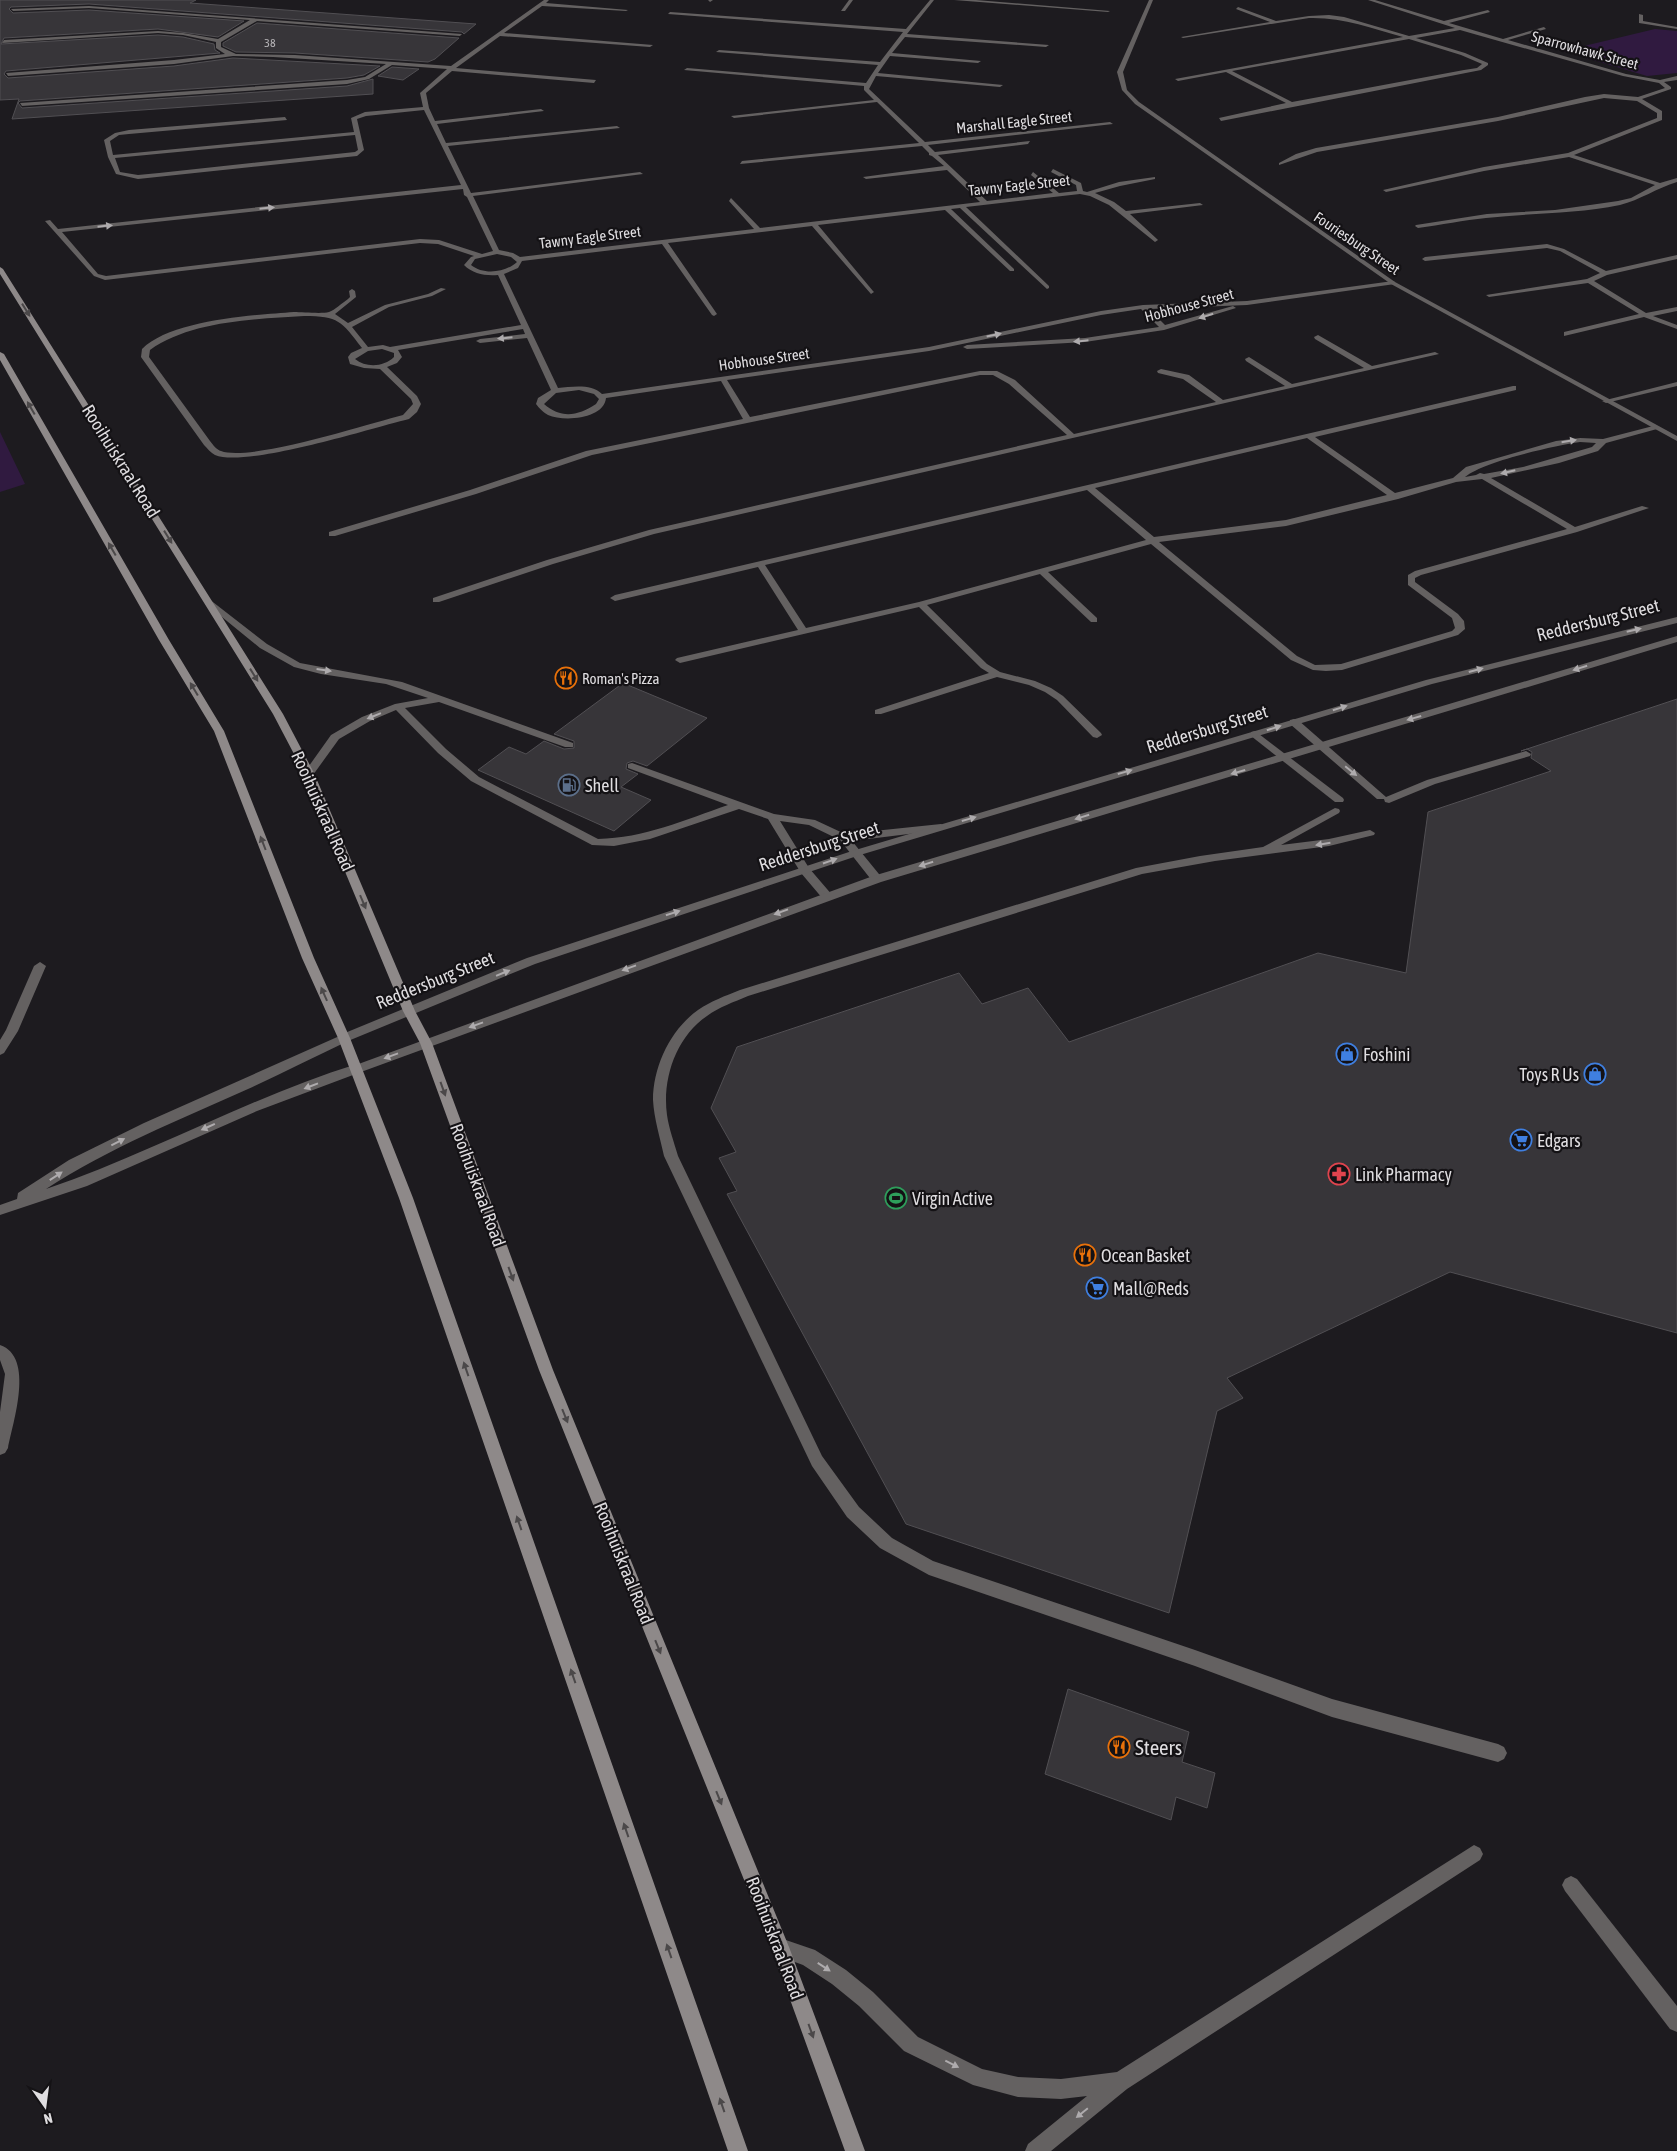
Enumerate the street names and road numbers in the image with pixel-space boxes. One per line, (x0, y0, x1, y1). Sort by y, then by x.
street label: Sparrowhawk Street (1530, 28, 1640, 72)
street label: Marshall Eagle Street (955, 107, 1073, 137)
street label: Tawny Eagle Street (967, 171, 1071, 199)
street label: Fouriesburg Street (1311, 208, 1403, 278)
street label: Tawny Eagle Street (538, 222, 642, 252)
street label: Hobhouse Street (1143, 285, 1235, 325)
street label: Hobhouse Street (717, 344, 811, 374)
street label: Rooihuiskraal Road (78, 401, 164, 521)
street label: Reddersburg Street (1534, 595, 1662, 645)
street label: Reddersburg Street (1144, 701, 1270, 757)
street label: Rooihuiskraal Road (287, 748, 359, 874)
street label: Reddersburg Street (756, 817, 882, 875)
street label: Reddersburg Street (373, 947, 497, 1013)
street label: Rooihuiskraal Road (446, 1121, 510, 1249)
street label: Rooihuiskraal Road (590, 1499, 658, 1627)
street label: Rooihuiskraal Road (742, 1874, 808, 2002)

